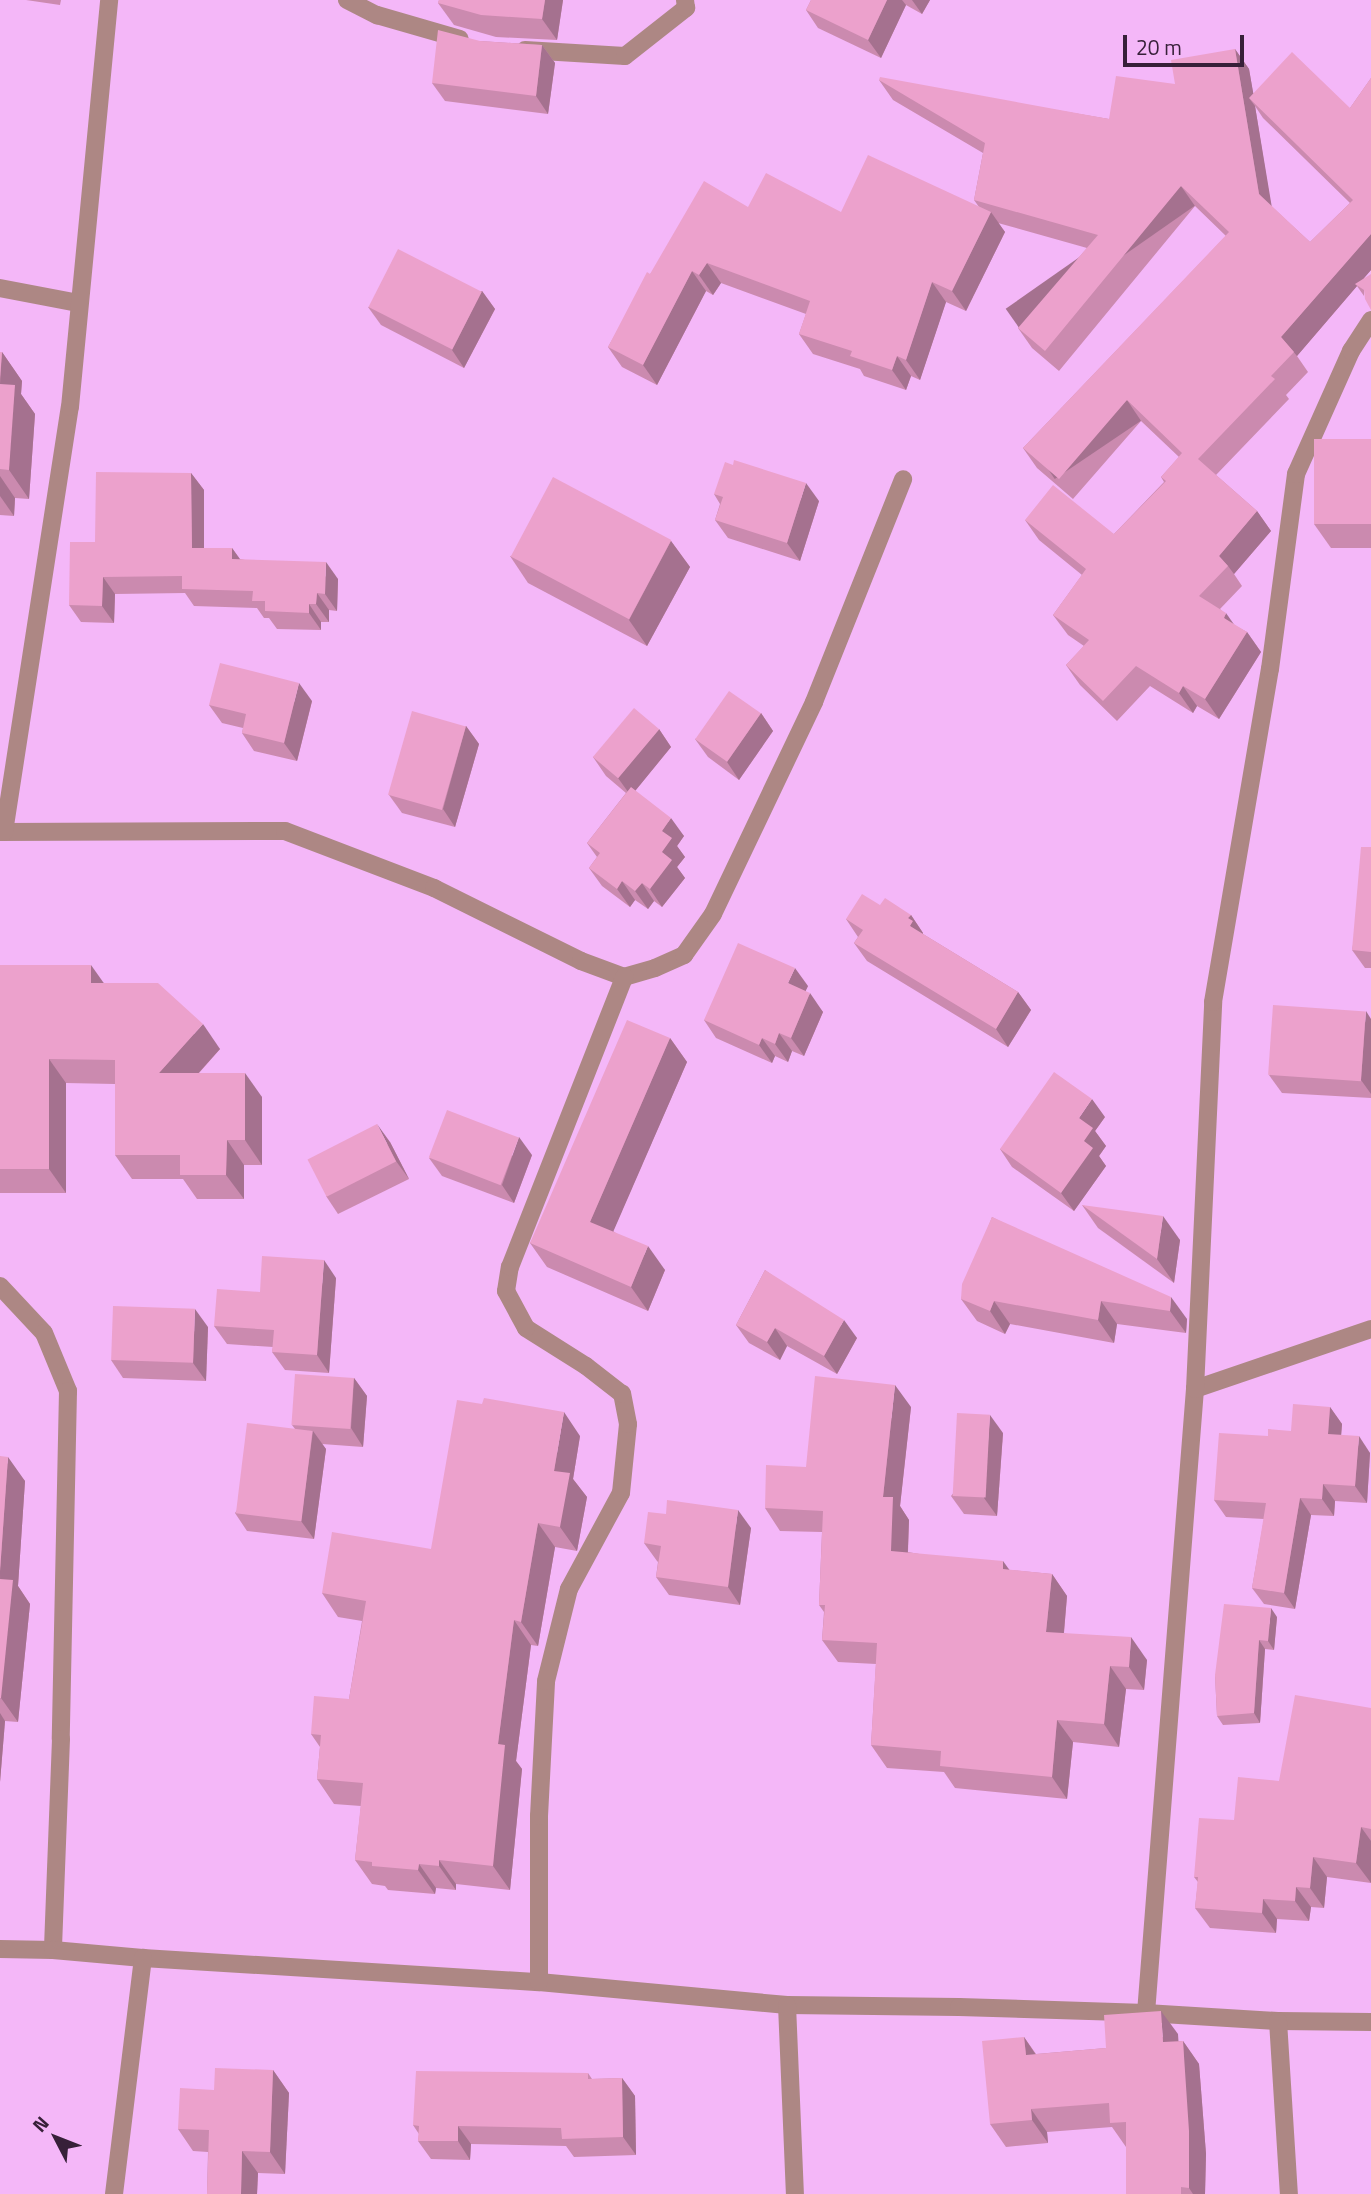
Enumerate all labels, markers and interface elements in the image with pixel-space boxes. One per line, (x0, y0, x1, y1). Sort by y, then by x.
scale bar (1126, 21, 1247, 65)
text: 20 m (1136, 31, 1182, 63)
north arrow (21, 2103, 91, 2173)
text: N (25, 2109, 55, 2138)

